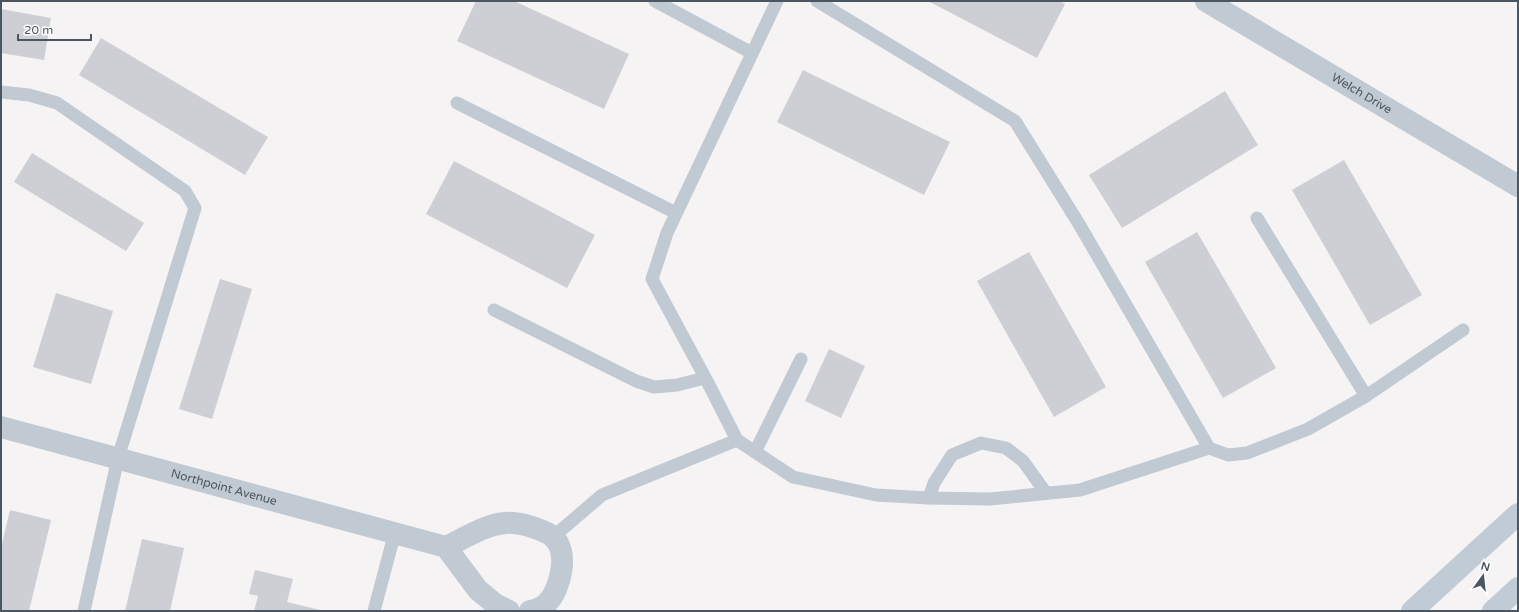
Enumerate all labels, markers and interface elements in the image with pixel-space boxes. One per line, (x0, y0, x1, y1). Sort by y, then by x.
scale bar (18, 16, 91, 42)
text: 20 m (24, 23, 53, 37)
street label: Welch Drive (1329, 70, 1395, 117)
street label: Northpoint Avenue (170, 466, 279, 508)
north arrow (1463, 556, 1503, 596)
text: N (1480, 559, 1491, 574)

